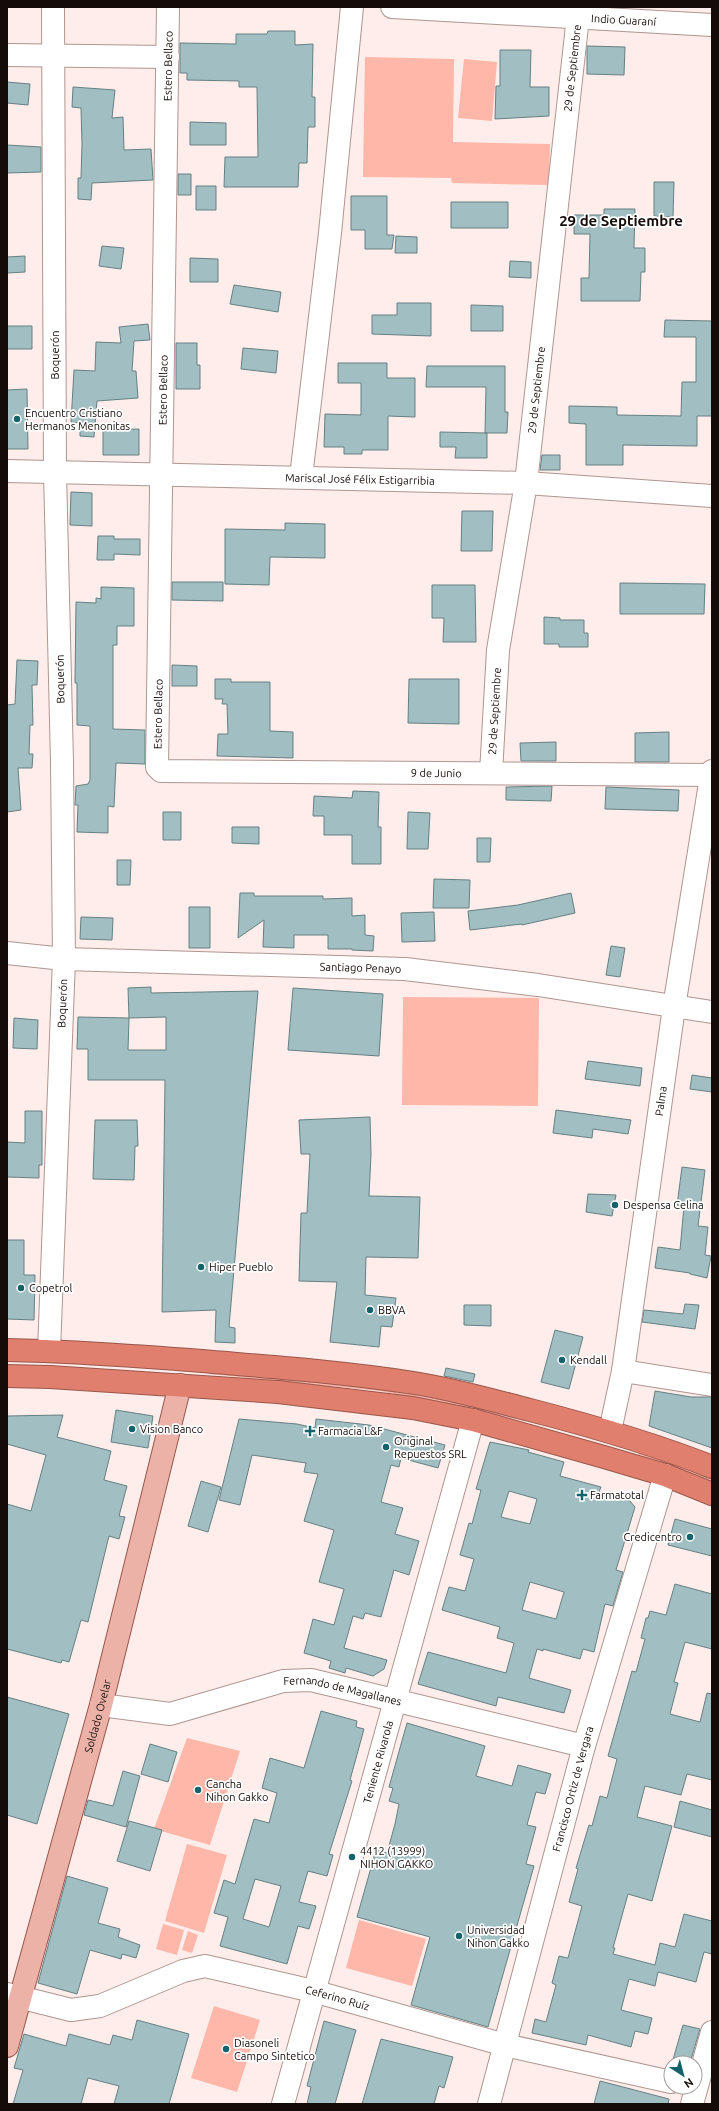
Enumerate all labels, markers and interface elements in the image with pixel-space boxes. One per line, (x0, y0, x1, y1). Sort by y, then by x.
street label: Indio Guaraní (591, 12, 657, 28)
street label: 29 de Septiembre (561, 24, 583, 112)
street label: Estero Bellaco (161, 31, 175, 101)
district label: 29 de Septiembre (559, 212, 683, 229)
street label: Boquerón (49, 330, 61, 380)
street label: 29 de Septiembre (526, 346, 547, 434)
street label: Estero Bellaco (156, 355, 170, 425)
place label: Encuentro Cristiano Hermanos Menonitas (25, 407, 130, 432)
marker: Encuentro Cristiano Hermanos Menonitas (12, 414, 22, 424)
street label: Mariscal José Félix Estigarribia (285, 471, 435, 487)
street label: Boquerón (54, 654, 66, 704)
street label: 29 de Septiembre (486, 667, 503, 755)
street label: Estero Bellaco (151, 679, 165, 749)
street label: 9 de Junio (411, 767, 462, 779)
street label: Santiago Penayo (320, 961, 402, 975)
street label: Boquerón (55, 978, 69, 1028)
street label: Palma (653, 1085, 669, 1117)
place label: Despensa Celina (623, 1199, 704, 1211)
marker: Despensa Celina (610, 1200, 620, 1210)
place label: Hiper Pueblo (209, 1261, 273, 1273)
marker: Hiper Pueblo (196, 1262, 206, 1272)
place label: Copetrol (29, 1282, 73, 1294)
marker: Copetrol (16, 1283, 26, 1293)
place label: BBVA (378, 1304, 406, 1316)
marker: BBVA (365, 1305, 375, 1315)
place label: Kendall (570, 1354, 607, 1366)
marker: Kendall (557, 1355, 567, 1365)
place label: Vision Banco (140, 1423, 203, 1435)
marker: Vision Banco (127, 1424, 137, 1434)
place label: Farmacia L&F (318, 1425, 383, 1437)
marker: Farmacia L&F (305, 1426, 315, 1436)
place label: Original Repuestos SRL (394, 1435, 467, 1460)
marker: Original Repuestos SRL (381, 1442, 391, 1452)
place label: Farmatotal (590, 1489, 644, 1501)
marker: Farmatotal (577, 1490, 587, 1500)
place label: Credicentro (624, 1531, 682, 1543)
marker: Credicentro (685, 1532, 695, 1542)
street label: Fernando de Magallanes (283, 1674, 403, 1708)
street label: Soldado Ovelar (82, 1678, 113, 1754)
street label: Teniente Rivarola (361, 1719, 395, 1805)
street label: Francisco Ortiz de Vergara (550, 1725, 596, 1853)
place label: Cancha Nihon Gakko (206, 1778, 268, 1803)
marker: Cancha Nihon Gakko (193, 1785, 203, 1795)
place label: 4412 (13999) NIHON GAKKO (360, 1845, 433, 1870)
marker: 4412 (13999) NIHON GAKKO (347, 1852, 357, 1862)
place label: Universidad Nihon Gakko (467, 1924, 529, 1949)
marker: Universidad Nihon Gakko (454, 1931, 464, 1941)
street label: Ceferino Ruíz (304, 1983, 371, 2013)
place label: Diasoneli Campo Sintetico (234, 2037, 315, 2062)
marker: Diasoneli Campo Sintetico (221, 2044, 231, 2054)
north arrow (663, 2055, 703, 2095)
text: N (682, 2076, 696, 2090)

